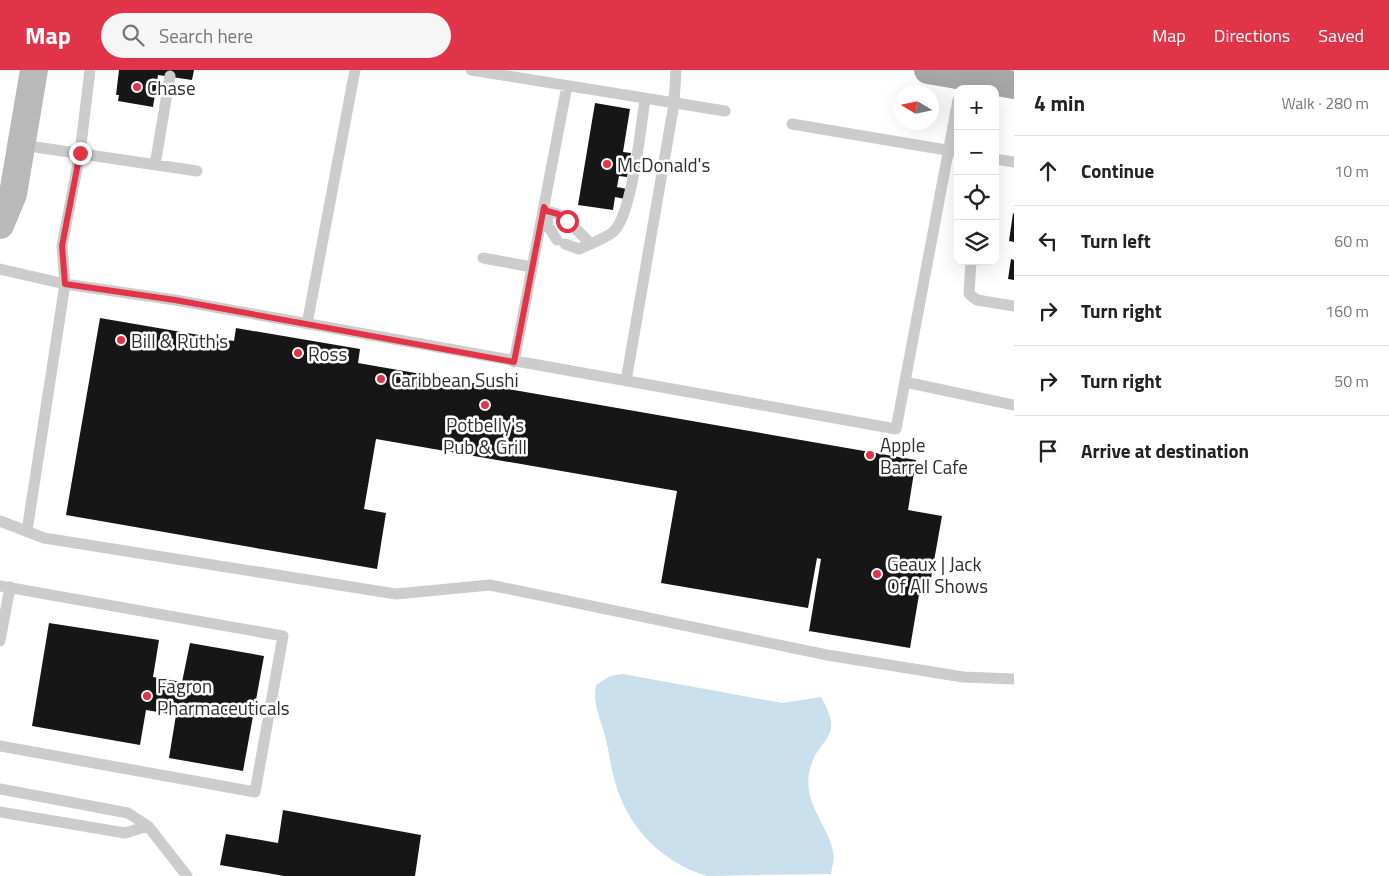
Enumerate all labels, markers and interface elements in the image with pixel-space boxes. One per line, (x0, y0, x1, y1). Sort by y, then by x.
search box (101, 13, 451, 58)
text: Map (25, 17, 71, 53)
icon: search (119, 21, 147, 49)
text: Search here (159, 21, 253, 50)
text: Map (1152, 22, 1186, 49)
text: Directions (1214, 22, 1290, 49)
text: Saved (1318, 22, 1364, 49)
place label: Chase (147, 73, 196, 102)
marker: Chase (131, 81, 143, 93)
north arrow (894, 85, 939, 130)
map controls (954, 85, 999, 265)
button: + (954, 85, 999, 130)
text: 4 min (1034, 87, 1085, 119)
text: Walk · 280 m (1281, 91, 1369, 115)
button: − (954, 130, 999, 175)
route end (69, 142, 92, 165)
place label: McDonald's (617, 150, 710, 179)
text: Continue (1081, 156, 1154, 185)
icon: ahead (1034, 157, 1062, 185)
marker: McDonald's (601, 158, 613, 170)
text: 10 m (1334, 159, 1369, 183)
button: locate (954, 175, 999, 220)
route start (556, 210, 579, 233)
button: layers (954, 220, 999, 265)
text: Turn left (1081, 226, 1151, 255)
icon: left (1034, 227, 1062, 255)
text: 60 m (1334, 229, 1369, 253)
text: Turn right (1081, 296, 1162, 325)
icon: right (1034, 297, 1062, 325)
text: 160 m (1325, 299, 1369, 323)
place label: Bill & Ruth's (131, 326, 228, 355)
marker: Bill & Ruth's (115, 334, 127, 346)
place label: Ross (308, 339, 347, 368)
marker: Ross (292, 347, 304, 359)
place label: Caribbean Sushi (391, 365, 519, 394)
text: Turn right (1081, 366, 1162, 395)
icon: right (1034, 367, 1062, 395)
text: 50 m (1334, 369, 1369, 393)
marker: Caribbean Sushi (375, 373, 387, 385)
marker: Potbelly's Pub & Grill (479, 399, 491, 411)
place label: Potbelly's Pub & Grill (443, 410, 527, 461)
place label: Apple Barrel Cafe (880, 430, 968, 481)
text: Arrive at destination (1081, 436, 1249, 465)
icon: arrive (1034, 437, 1062, 465)
marker: Apple Barrel Cafe (864, 449, 876, 461)
place label: Geaux | Jack Of All Shows (887, 549, 988, 600)
marker: Geaux | Jack Of All Shows (871, 568, 883, 580)
place label: Fagron Pharmaceuticals (157, 671, 290, 722)
marker: Fagron Pharmaceuticals (141, 690, 153, 702)

